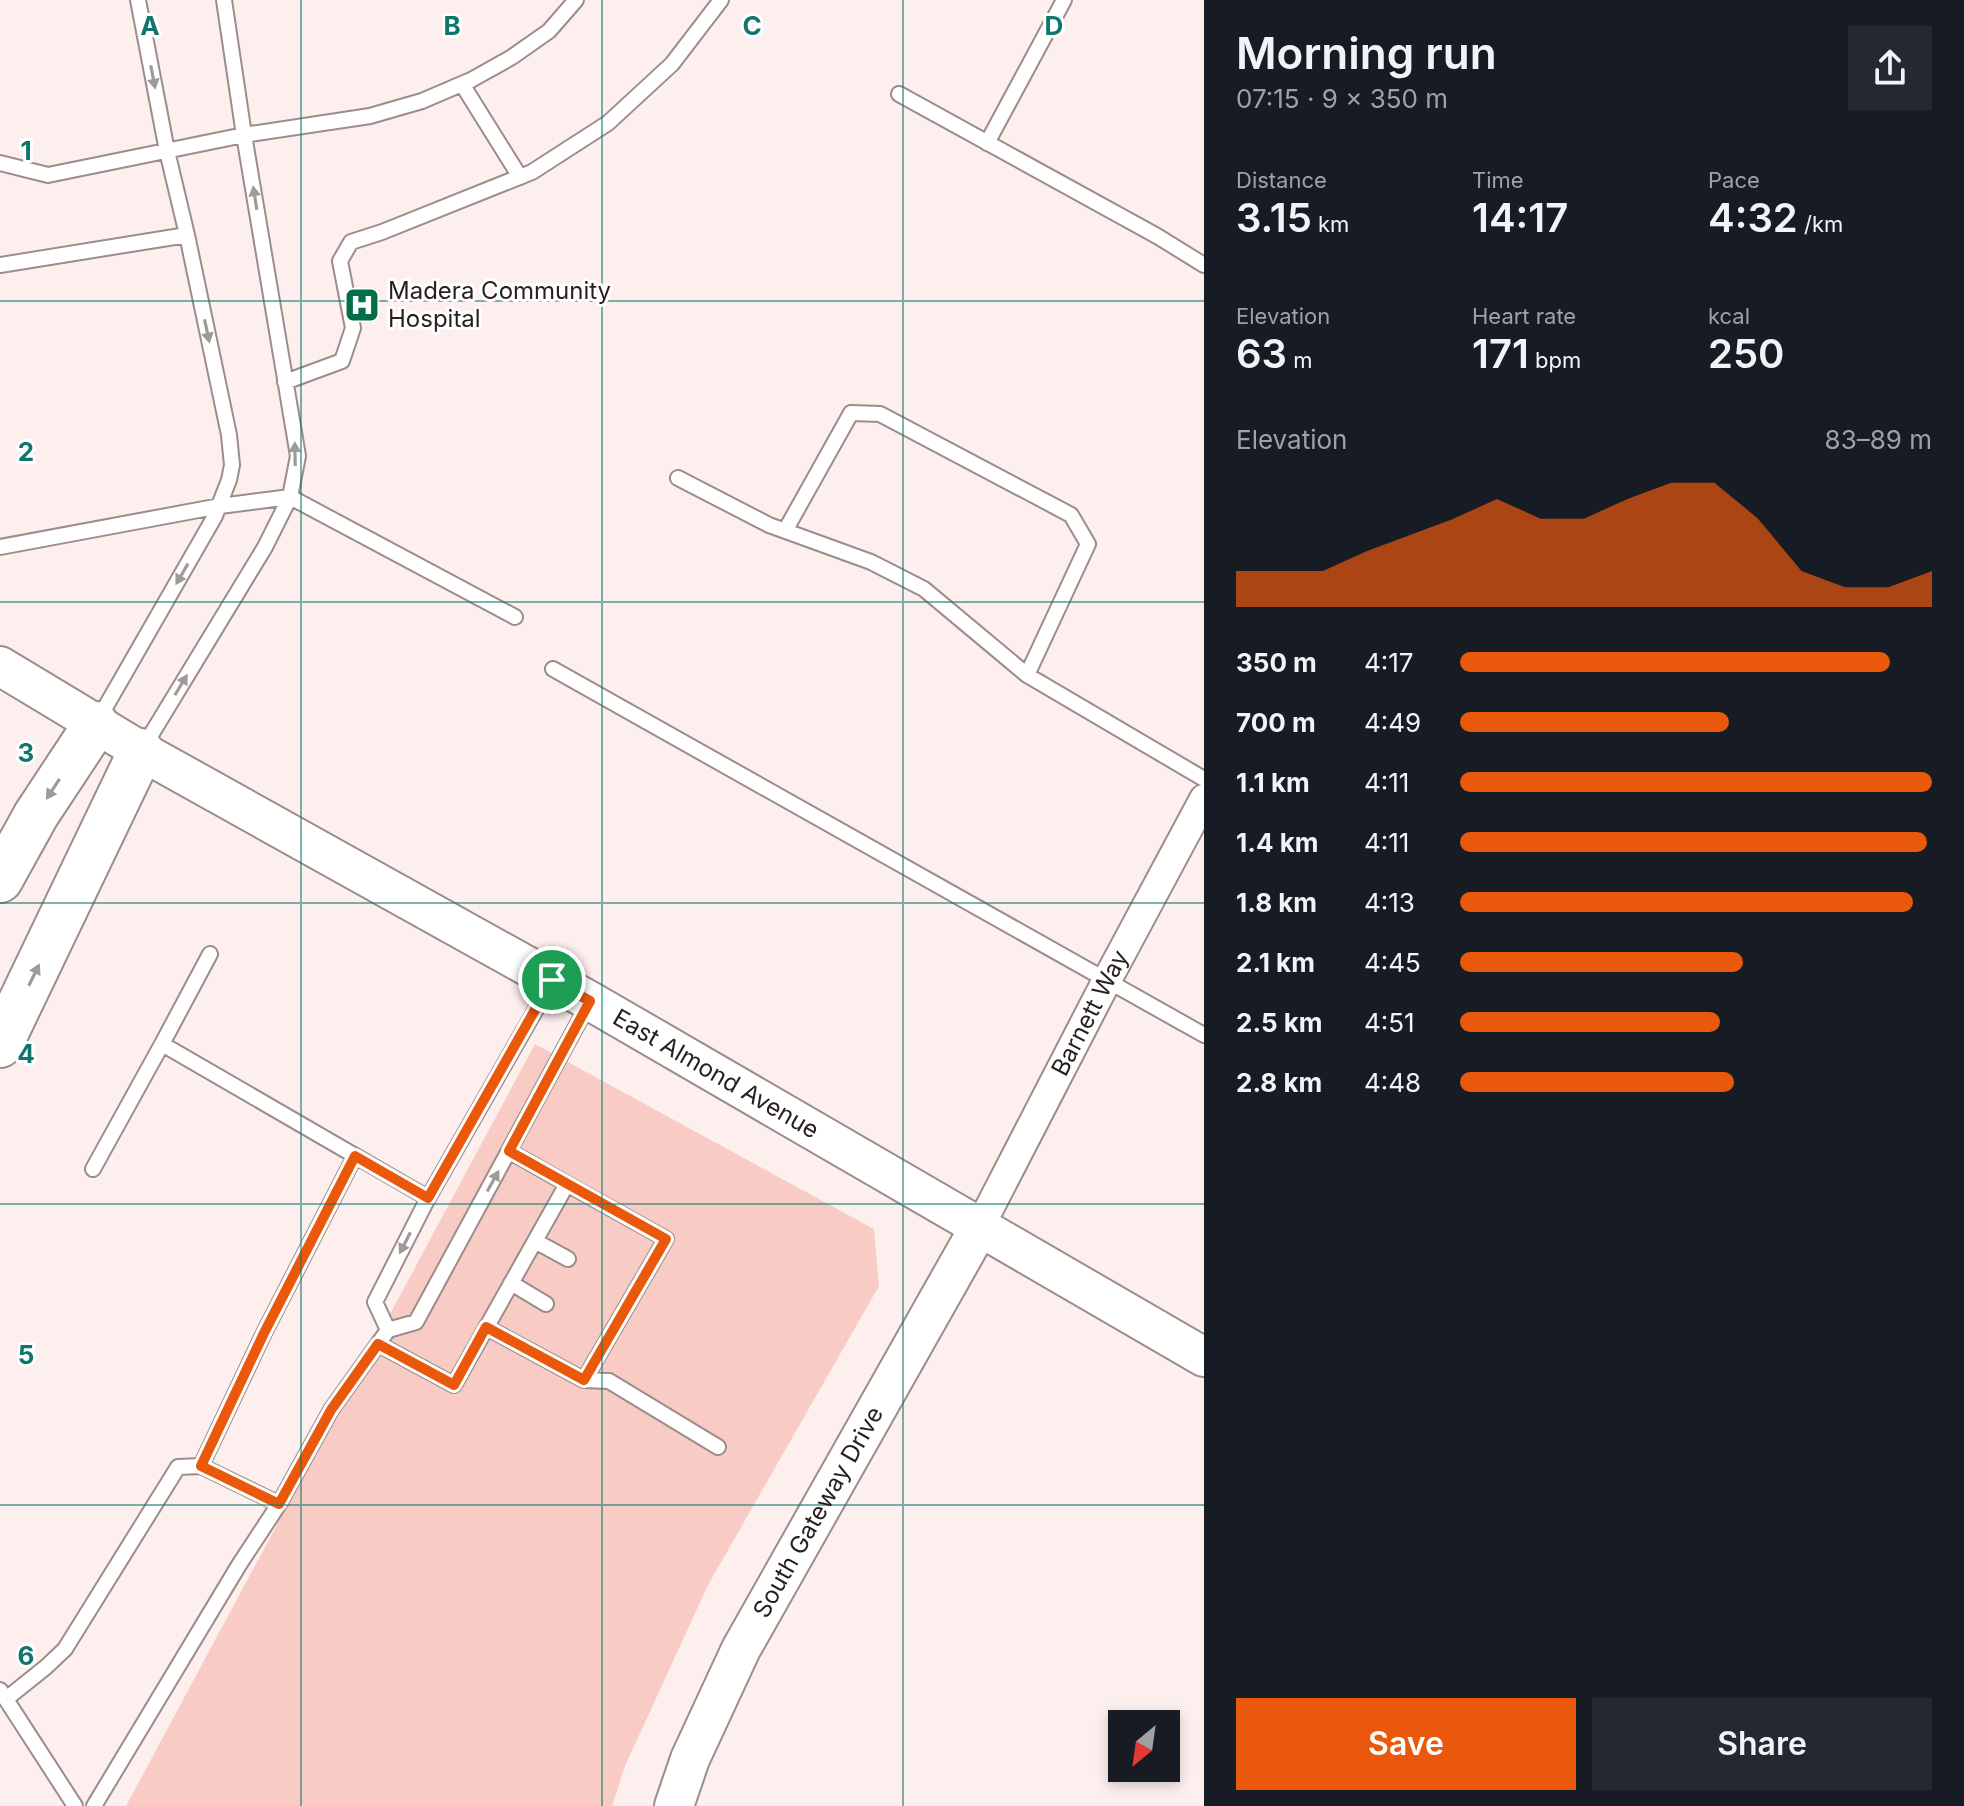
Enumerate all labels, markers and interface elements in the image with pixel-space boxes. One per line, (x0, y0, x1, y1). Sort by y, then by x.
text: A (140, 10, 160, 41)
text: B (443, 10, 461, 41)
text: C (742, 10, 762, 41)
text: D (1045, 10, 1063, 41)
text: Morning run (1236, 26, 1497, 80)
button: share (1848, 26, 1932, 110)
one-way arrow (147, 64, 160, 89)
text: 07:15 · 9 × 350 m (1236, 83, 1448, 114)
text: 1 (20, 135, 32, 166)
text: Distance (1236, 167, 1327, 193)
text: Time (1472, 167, 1524, 193)
text: Pace (1708, 167, 1760, 193)
one-way arrow (248, 185, 260, 210)
text: 3.15 (1236, 193, 1312, 242)
text: 14:17 (1472, 193, 1568, 242)
text: 4:32 (1708, 193, 1798, 242)
text: km (1312, 211, 1349, 237)
text: /km (1798, 211, 1843, 237)
place label: Madera Community Hospital (388, 276, 611, 333)
hospital icon: Madera Community Hospital (343, 286, 381, 324)
text: Elevation (1236, 303, 1330, 329)
text: Heart rate (1472, 303, 1576, 329)
text: kcal (1708, 303, 1750, 329)
one-way arrow (201, 319, 214, 344)
text: 63 (1236, 329, 1287, 378)
text: 171 (1472, 329, 1529, 378)
text: 250 (1708, 329, 1784, 378)
text: m (1287, 347, 1313, 373)
text: bpm (1529, 347, 1581, 373)
text: Elevation (1236, 424, 1347, 455)
text: 83–89 m (1825, 424, 1932, 455)
text: 2 (18, 436, 34, 467)
one-way arrow (289, 441, 301, 467)
one-way arrow (175, 563, 189, 586)
text: 350 m (1236, 647, 1317, 678)
text: 4:17 (1364, 647, 1414, 678)
one-way arrow (174, 674, 188, 696)
text: 700 m (1236, 707, 1316, 738)
text: 4:49 (1364, 707, 1421, 738)
text: 3 (18, 737, 34, 768)
text: 1.1 km (1236, 767, 1310, 798)
text: 4:11 (1364, 767, 1409, 798)
one-way arrow (46, 778, 61, 800)
text: 1.4 km (1236, 827, 1318, 858)
text: 4:11 (1364, 827, 1409, 858)
text: 1.8 km (1236, 887, 1317, 918)
text: 4:13 (1364, 887, 1415, 918)
street label: Barnett Way (1045, 945, 1134, 1081)
pin (518, 946, 586, 1014)
text: 2.1 km (1236, 947, 1315, 978)
text: 4:45 (1364, 947, 1421, 978)
icon: arrive (530, 958, 574, 1002)
one-way arrow (27, 963, 41, 987)
street label: East Almond Avenue (608, 1003, 824, 1145)
text: 2.5 km (1236, 1007, 1322, 1038)
text: 4:51 (1364, 1007, 1415, 1038)
text: 4 (17, 1038, 35, 1069)
text: 2.8 km (1236, 1067, 1322, 1098)
text: 4:48 (1364, 1067, 1421, 1098)
one-way arrow (486, 1170, 500, 1192)
one-way arrow (398, 1232, 411, 1255)
text: 5 (18, 1339, 34, 1370)
street label: South Gateway Drive (747, 1401, 889, 1623)
text: 6 (18, 1640, 34, 1671)
button: Save (1236, 1698, 1576, 1790)
button: Share (1592, 1698, 1932, 1790)
north arrow (1108, 1710, 1180, 1782)
map controls (1108, 1710, 1180, 1782)

